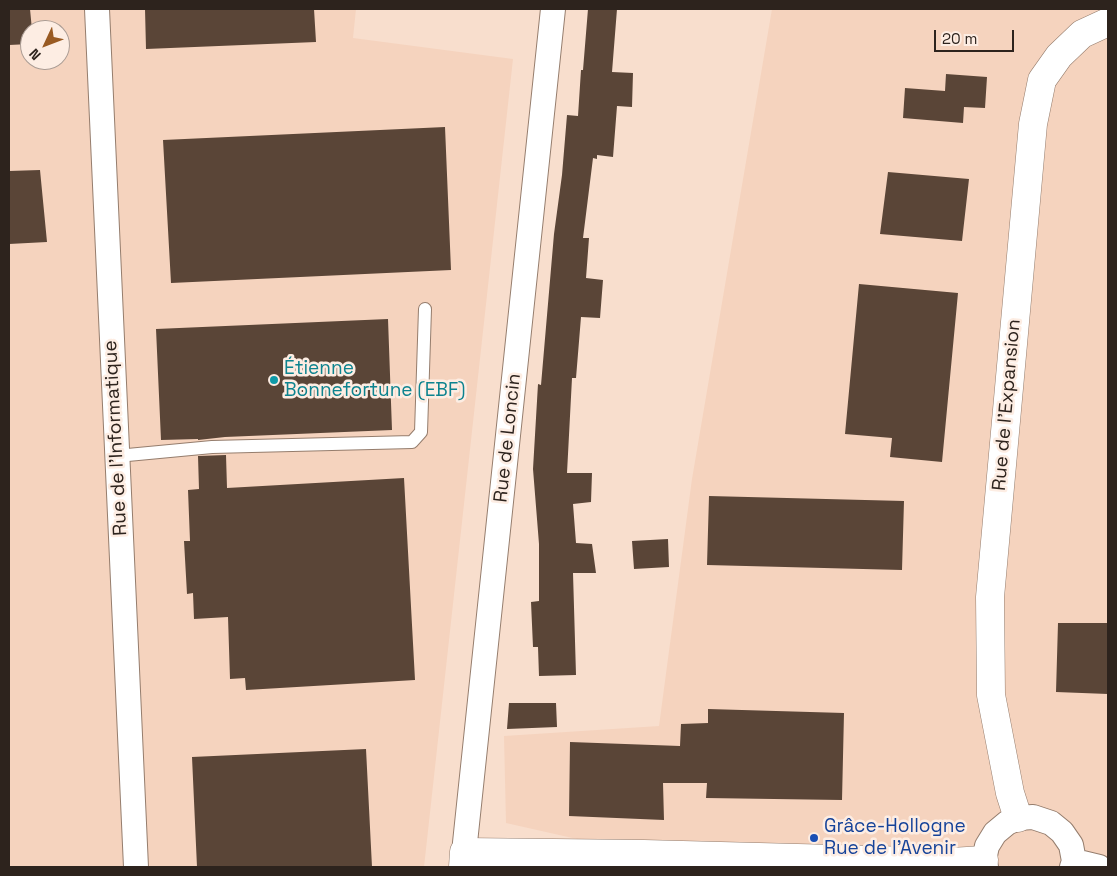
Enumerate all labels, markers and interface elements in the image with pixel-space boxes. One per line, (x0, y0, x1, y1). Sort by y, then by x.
north arrow (20, 20, 70, 70)
scale bar (937, 20, 1017, 52)
text: 20 m (942, 29, 977, 48)
text: N (25, 45, 45, 64)
street label: Rue de l'Expansion (988, 318, 1026, 492)
street label: Rue de l'Informatique (99, 340, 133, 536)
place label: Étienne Bonnefortune (EBF) (284, 358, 465, 402)
street label: Rue de Loncin (490, 372, 526, 504)
marker: Étienne Bonnefortune (EBF) (268, 374, 280, 386)
place label: Grâce-Hollogne Rue de l'Avenir (824, 816, 966, 860)
marker: Grâce-Hollogne Rue de l'Avenir (808, 832, 820, 844)

